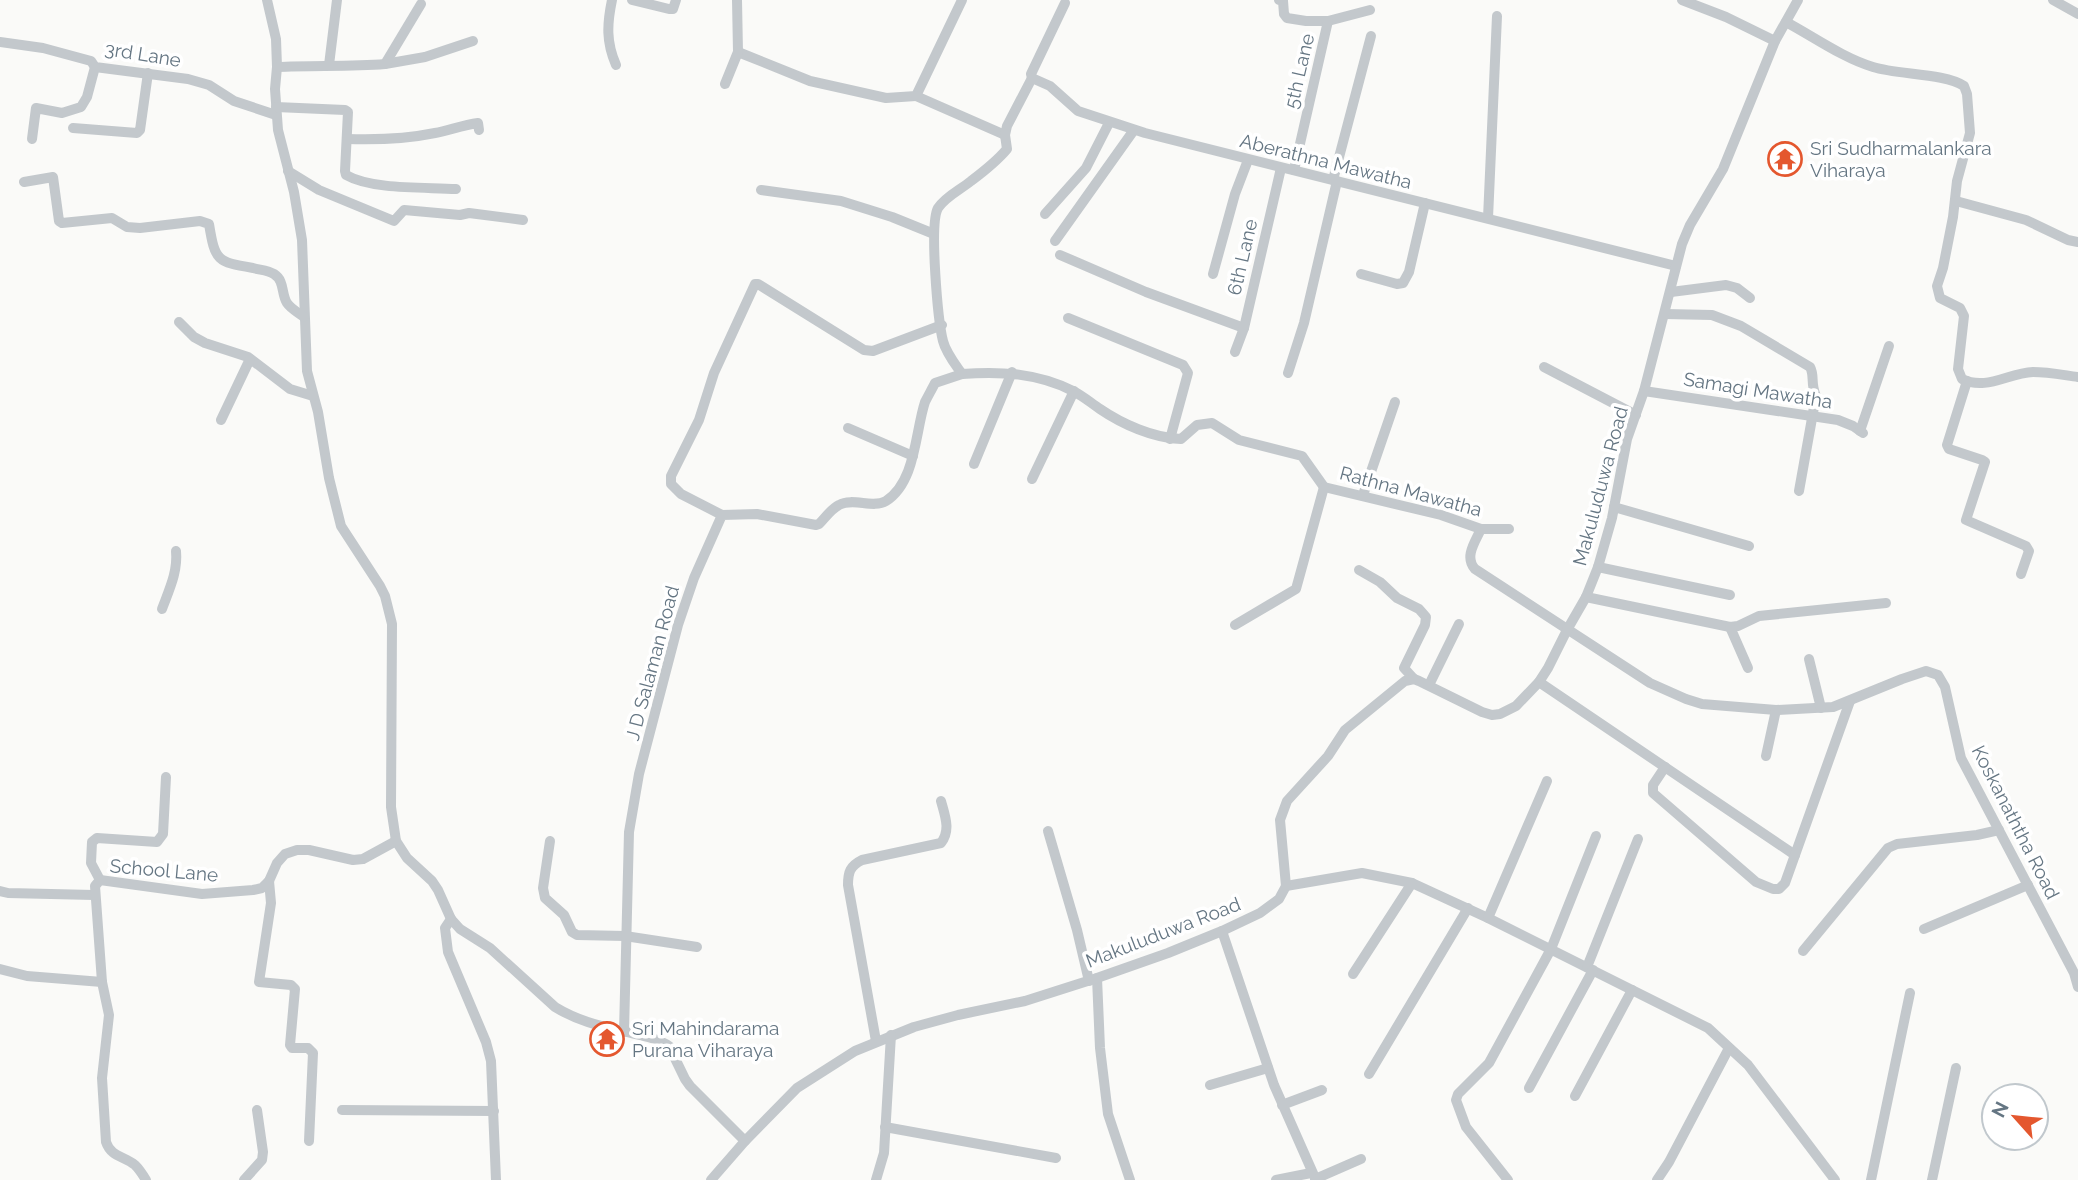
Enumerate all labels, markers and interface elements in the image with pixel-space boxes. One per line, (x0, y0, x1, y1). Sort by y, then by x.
street label: 5th Lane (1280, 31, 1318, 111)
street label: 3rd Lane (103, 37, 183, 71)
street label: Aberathna Mawatha (1238, 129, 1414, 193)
place label: Sri Sudharmalankara Viharaya (1810, 137, 1992, 181)
temple icon: Sri Sudharmalankara Viharaya (1766, 140, 1804, 178)
street label: 6th Lane (1223, 217, 1261, 297)
street label: Samagi Mawatha (1682, 367, 1834, 413)
street label: Makuluduwa Road (1568, 404, 1632, 568)
street label: Rathna Mawatha (1338, 461, 1484, 521)
street label: J D Salaman Road (621, 583, 683, 743)
street label: Koskanaththa Road (1968, 742, 2064, 902)
street label: School Lane (109, 854, 219, 886)
street label: Makuluduwa Road (1083, 892, 1243, 972)
place label: Sri Mahindarama Purana Viharaya (632, 1017, 779, 1061)
temple icon: Sri Mahindarama Purana Viharaya (588, 1020, 626, 1058)
north arrow (1980, 1082, 2050, 1152)
text: N (1987, 1098, 2013, 1121)

